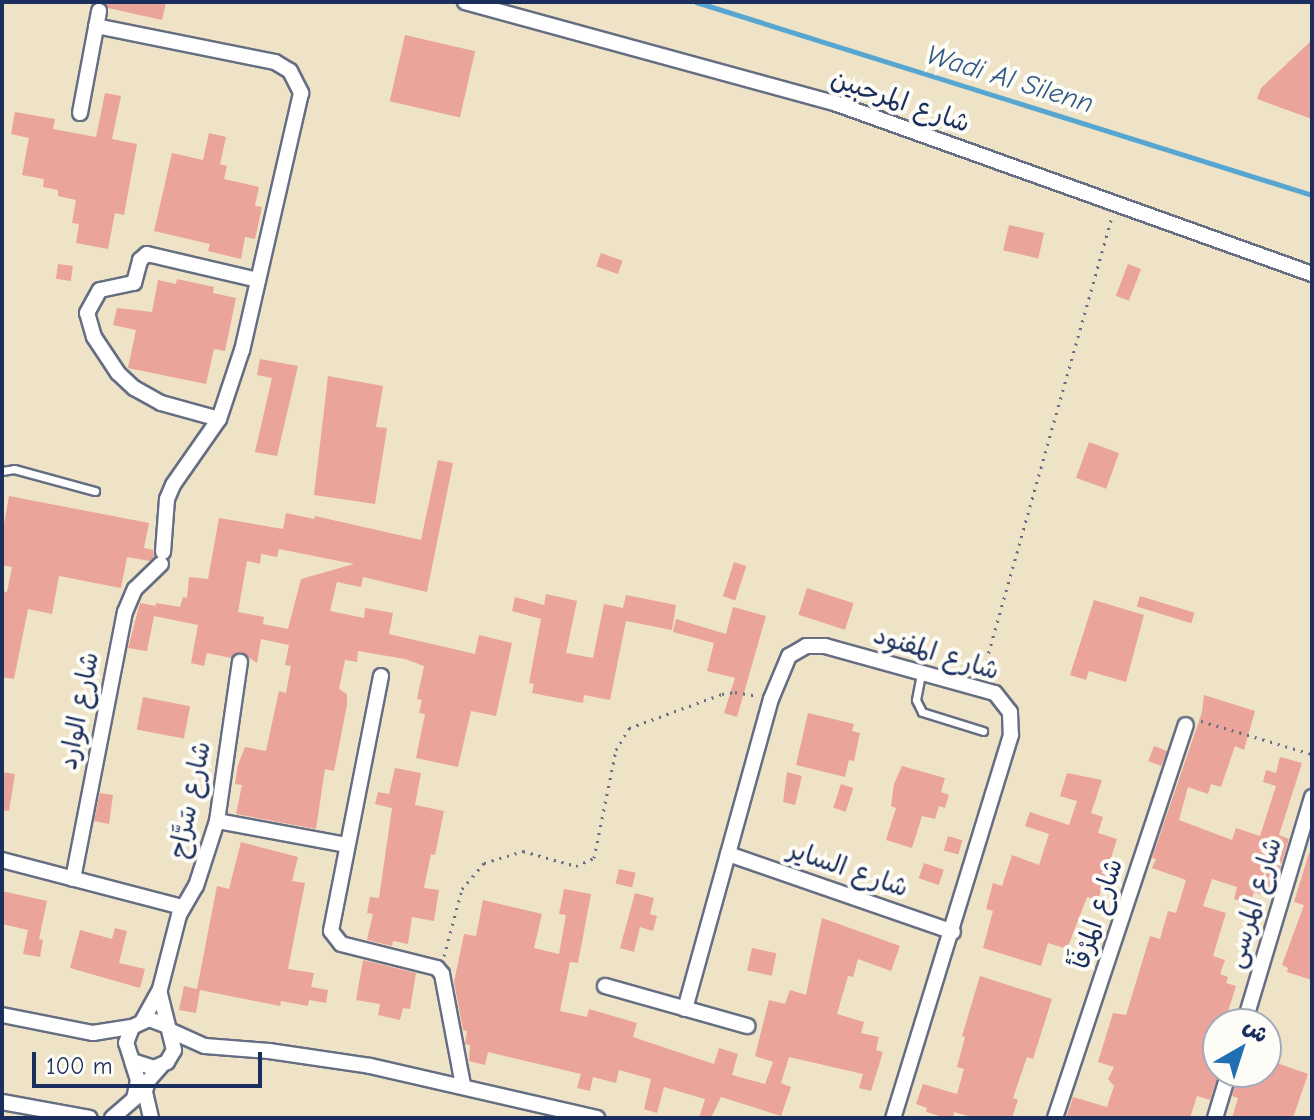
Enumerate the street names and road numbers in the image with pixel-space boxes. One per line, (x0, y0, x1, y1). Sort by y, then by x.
street label: شارع المرحبين (826, 64, 974, 140)
street label: شارع المفنود (869, 620, 1003, 688)
street label: شارع الوارد (53, 650, 107, 772)
street label: شارع سَرَّاح (163, 739, 219, 861)
street label: شارع المرسى (1220, 834, 1290, 972)
street label: شارع الساير (784, 835, 912, 905)
street label: شارع المرْفَأ (1066, 855, 1130, 973)

